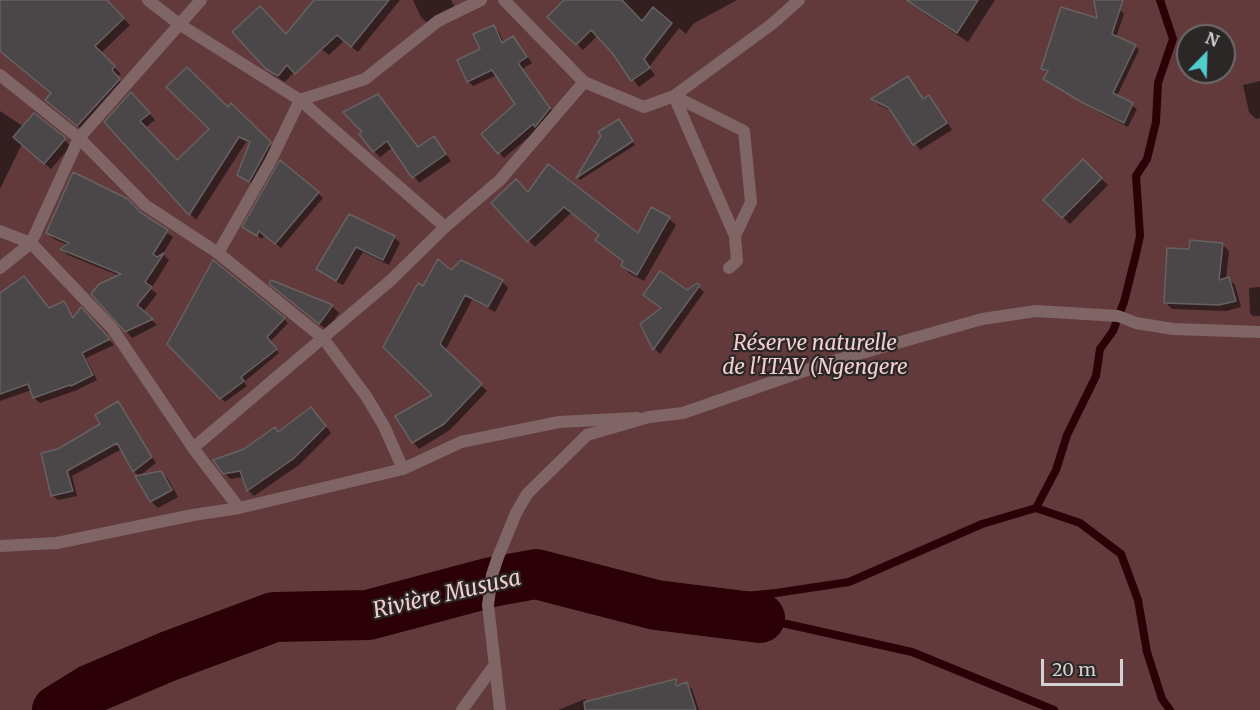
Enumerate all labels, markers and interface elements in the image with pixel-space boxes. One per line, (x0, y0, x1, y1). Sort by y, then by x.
north arrow (1176, 24, 1236, 84)
text: N (1203, 28, 1222, 51)
park label: Réserve naturelle de l'ITAV (Ngengere (722, 331, 908, 381)
water label: Rivière Mususa (370, 565, 524, 625)
scale bar (1044, 647, 1126, 685)
text: 20 m (1052, 658, 1096, 681)

